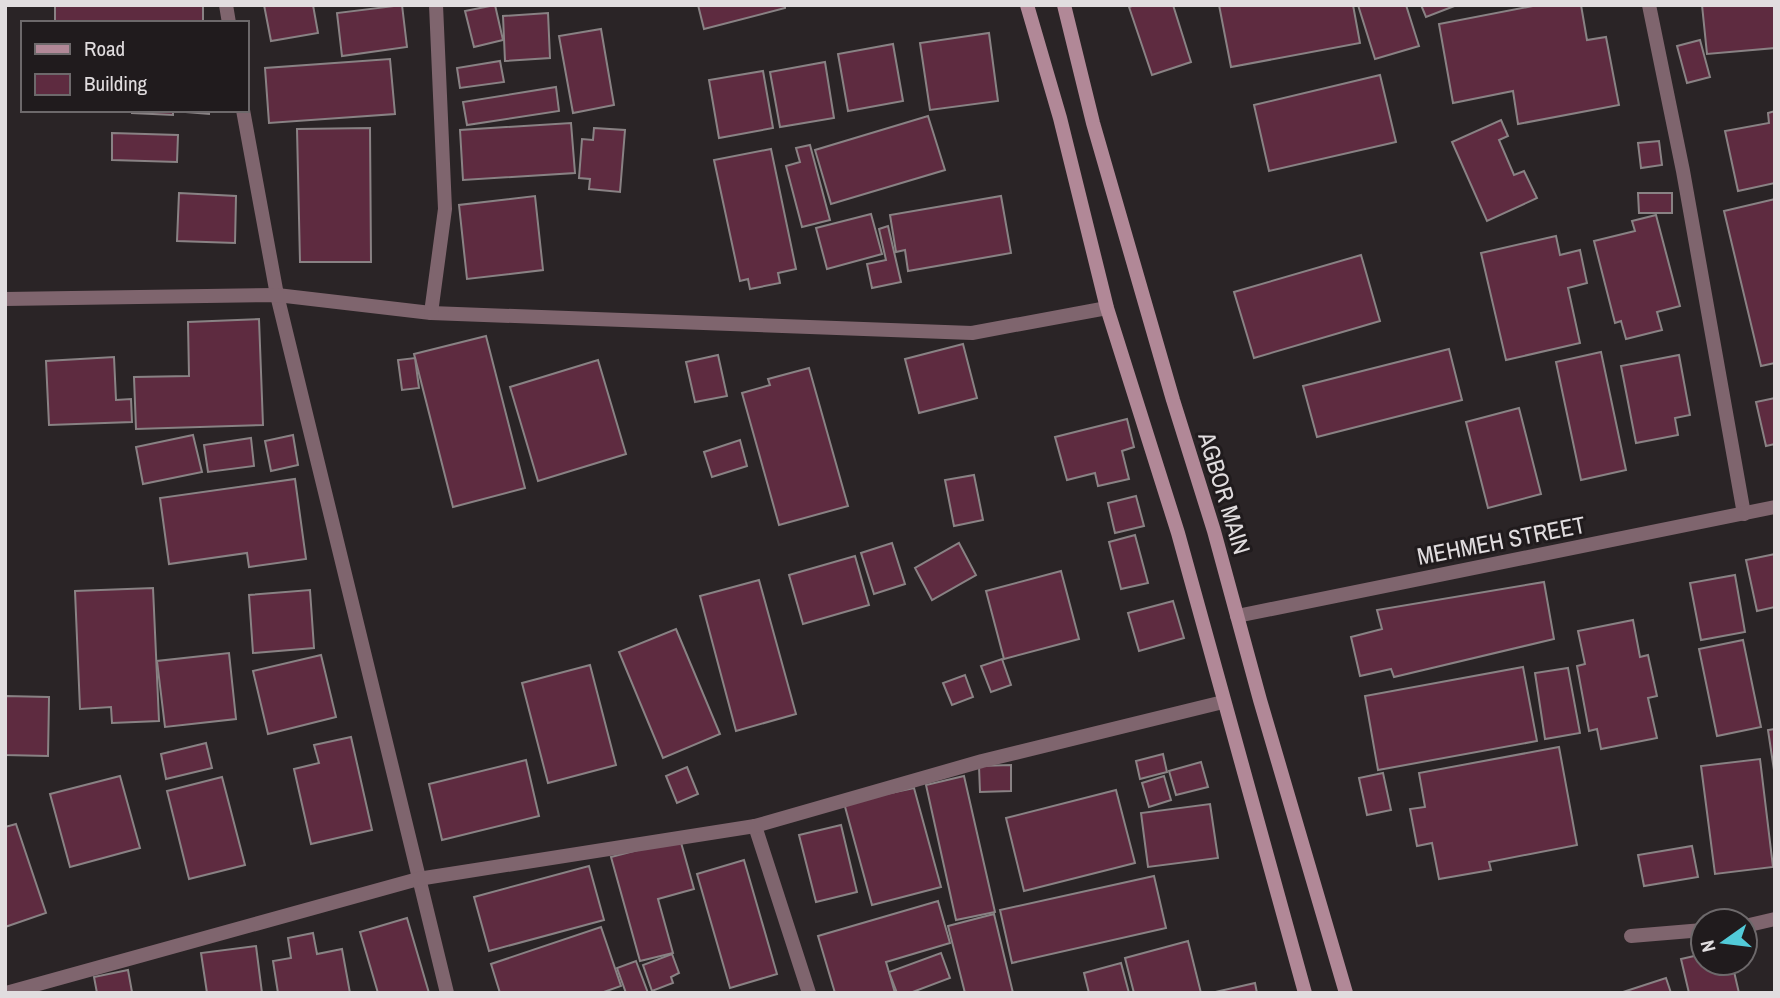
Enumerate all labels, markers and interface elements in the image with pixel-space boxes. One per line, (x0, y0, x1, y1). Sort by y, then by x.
legend (21, 21, 248, 112)
text: Road (84, 34, 125, 63)
text: Building (84, 69, 148, 98)
street label: AGBOR MAIN (1191, 427, 1259, 558)
street label: MEHMEH STREET (1414, 508, 1588, 572)
north arrow (1689, 907, 1759, 977)
text: N (1694, 938, 1721, 955)

